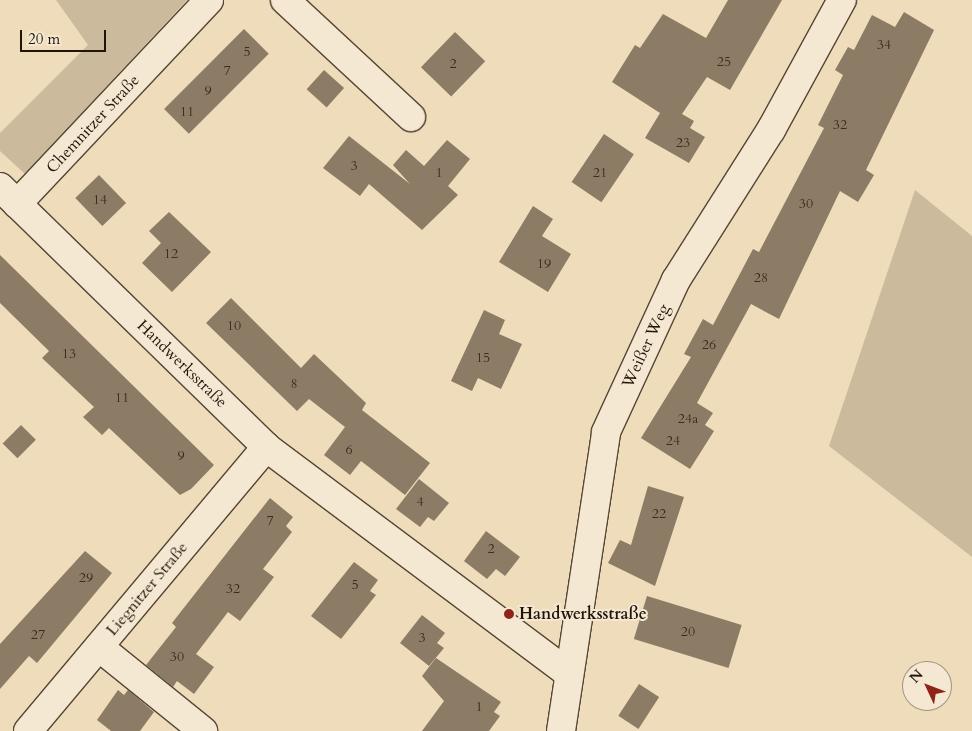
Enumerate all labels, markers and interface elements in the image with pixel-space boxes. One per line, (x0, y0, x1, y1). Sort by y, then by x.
scale bar (22, 20, 109, 52)
text: 20 m (28, 29, 60, 49)
house number: 34 (877, 37, 891, 53)
house number: 5 (243, 44, 251, 60)
house number: 25 (717, 54, 731, 70)
house number: 2 (449, 56, 457, 72)
house number: 7 (223, 63, 231, 79)
street label: Chemnitzer Straße (42, 71, 144, 177)
house number: 9 (204, 83, 212, 99)
house number: 11 (180, 104, 194, 120)
house number: 32 (833, 117, 847, 133)
house number: 23 (676, 135, 690, 151)
house number: 3 (350, 158, 358, 174)
house number: 1 (435, 165, 443, 181)
house number: 21 (593, 165, 607, 181)
house number: 14 (93, 192, 107, 208)
house number: 30 (799, 196, 813, 212)
house number: 12 (164, 246, 178, 262)
house number: 19 (537, 256, 551, 272)
house number: 28 (754, 270, 768, 286)
street label: Weißer Weg (618, 301, 674, 391)
street label: Handwerksstraße (133, 316, 231, 412)
house number: 10 (227, 318, 241, 334)
house number: 26 (702, 337, 716, 353)
house number: 13 (62, 346, 76, 362)
house number: 15 (476, 350, 490, 366)
house number: 8 (290, 376, 298, 392)
house number: 11 (115, 390, 129, 406)
house number: 24a (678, 411, 698, 427)
house number: 24 (666, 433, 680, 449)
house number: 6 (345, 442, 353, 458)
house number: 9 (177, 448, 185, 464)
house number: 4 (416, 494, 424, 510)
house number: 22 (652, 506, 666, 522)
house number: 7 (266, 513, 274, 529)
street label: Liegnitzer Straße (102, 538, 192, 640)
house number: 2 (487, 541, 495, 557)
house number: 29 (79, 570, 93, 586)
house number: 5 (351, 577, 359, 593)
house number: 32 (226, 581, 240, 597)
place label: Handwerksstraße (519, 604, 647, 624)
marker: Handwerksstraße (503, 608, 515, 620)
house number: 20 (681, 624, 695, 640)
house number: 27 (31, 627, 45, 643)
house number: 3 (418, 630, 426, 646)
house number: 30 (170, 649, 184, 665)
north arrow (902, 661, 952, 711)
text: N (905, 665, 927, 687)
house number: 1 (475, 699, 483, 715)

